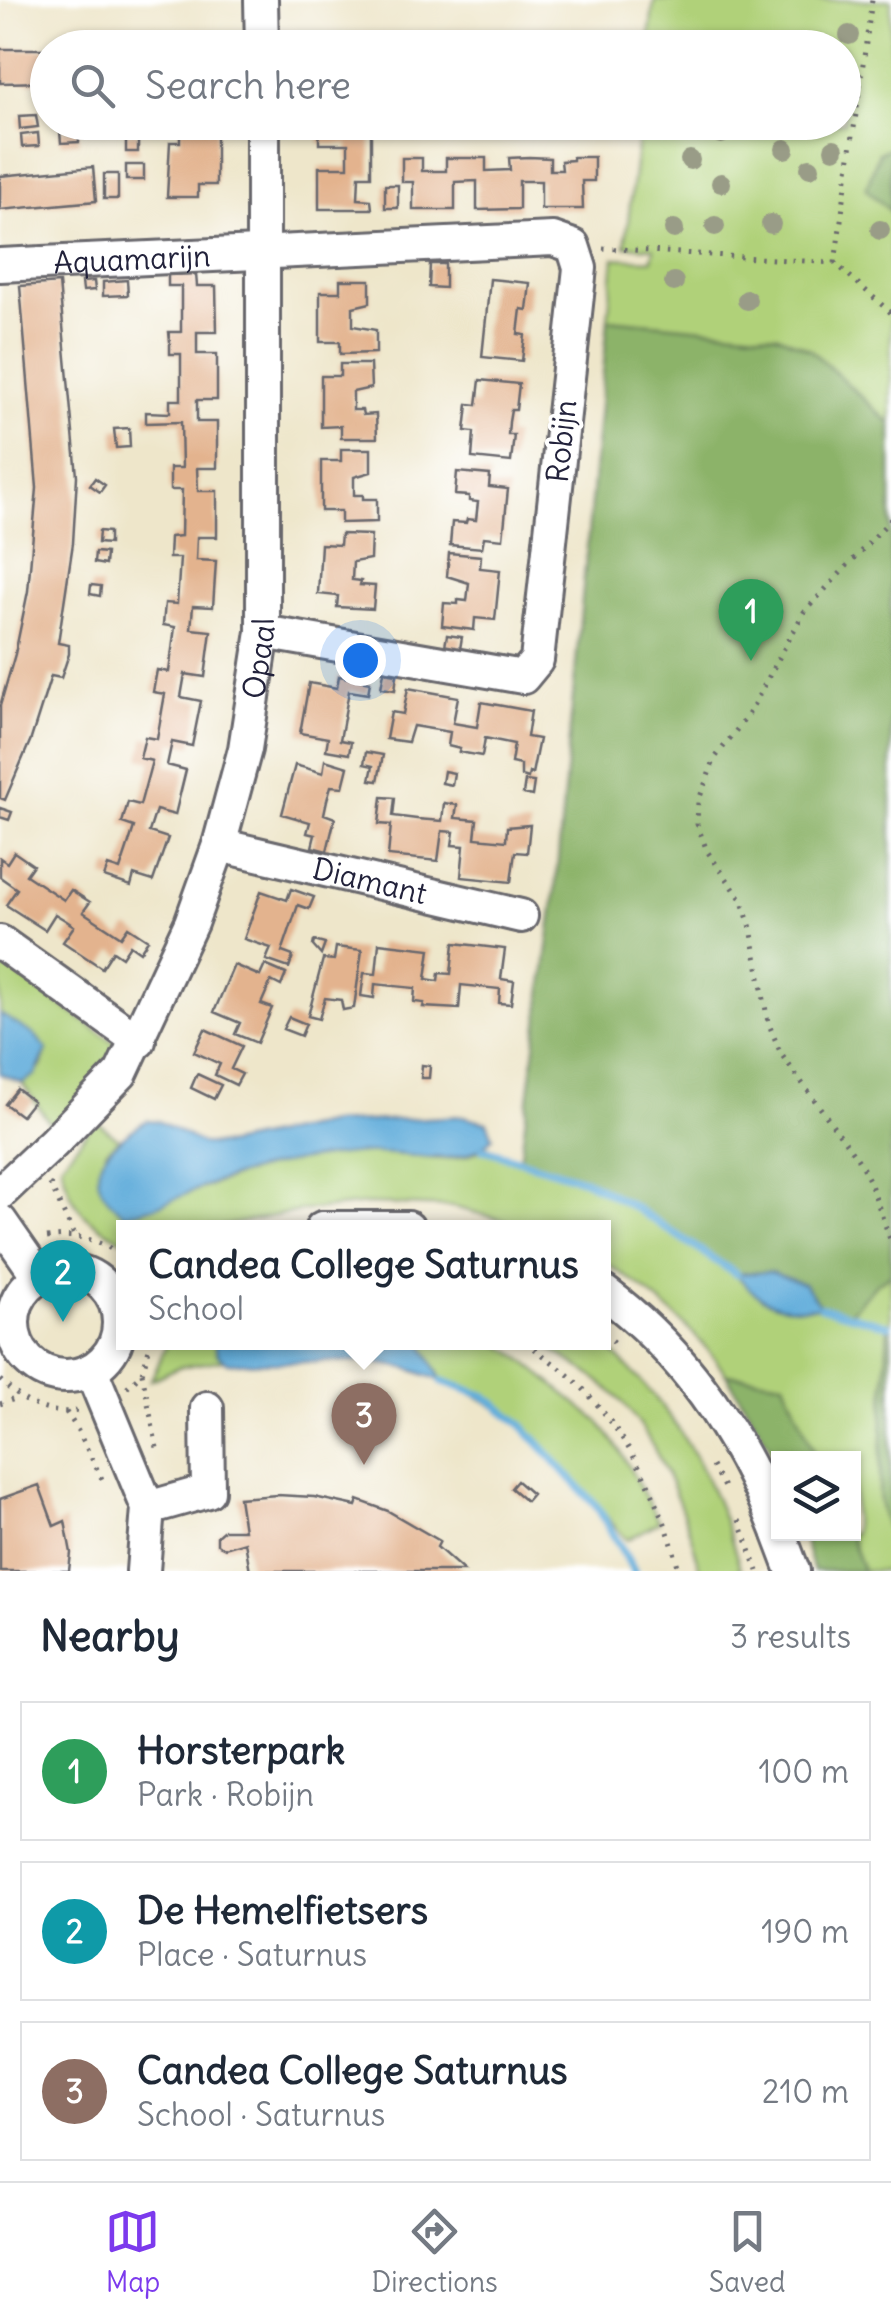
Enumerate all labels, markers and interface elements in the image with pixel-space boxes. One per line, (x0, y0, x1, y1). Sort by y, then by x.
search box (30, 30, 861, 140)
icon: search (65, 58, 120, 113)
text: Search here (145, 62, 351, 109)
street label: Aquamarijn (53, 236, 211, 281)
street label: Robijn (538, 398, 584, 484)
pin: 1 (718, 578, 784, 661)
street label: Opaal (234, 618, 283, 701)
your location (335, 635, 386, 686)
street label: Diamant (309, 849, 431, 912)
popup (116, 1220, 611, 1350)
pin: 2 (30, 1240, 96, 1322)
text: Candea College Saturnus (148, 1241, 579, 1288)
text: School (148, 1288, 244, 1329)
pin: 3 (332, 1382, 396, 1465)
map controls (771, 1451, 861, 1541)
button: layers (771, 1451, 861, 1541)
text: Nearby (40, 1610, 179, 1662)
text: 3 results (730, 1616, 851, 1657)
text: Horsterpark (137, 1727, 345, 1774)
text: 1 (68, 1751, 81, 1792)
text: 100 m (759, 1751, 849, 1792)
text: Park · Robijn (137, 1774, 314, 1815)
text: De Hemelfietsers (137, 1887, 428, 1934)
text: 2 (66, 1911, 83, 1952)
text: 190 m (761, 1911, 849, 1952)
text: Place · Saturnus (137, 1934, 367, 1975)
text: Candea College Saturnus (137, 2047, 568, 2094)
text: 3 (65, 2071, 84, 2112)
text: 210 m (762, 2071, 849, 2112)
text: School · Saturnus (137, 2094, 385, 2135)
tab: Map (105, 2204, 160, 2300)
tab: Directions (371, 2204, 498, 2300)
tab: Saved (709, 2204, 786, 2300)

